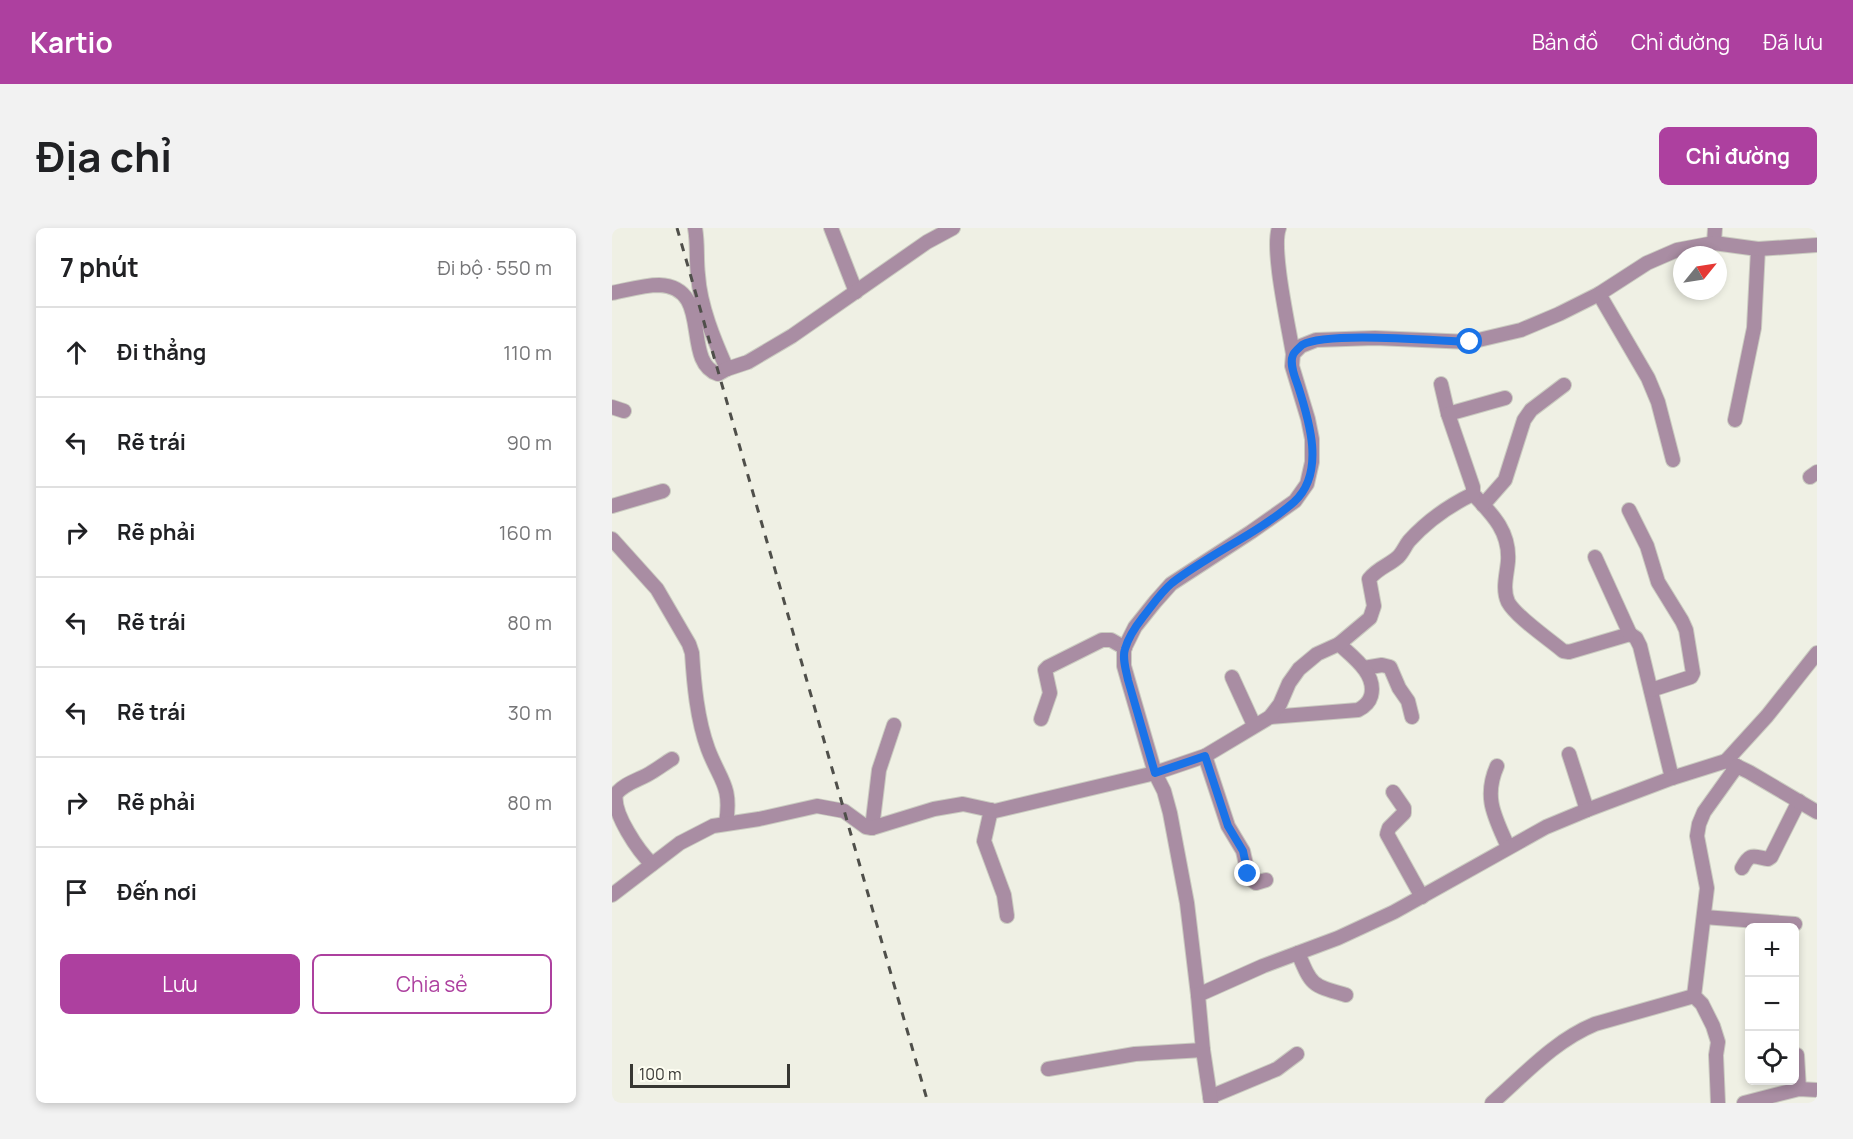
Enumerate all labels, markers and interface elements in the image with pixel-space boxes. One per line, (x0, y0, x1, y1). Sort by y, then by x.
text: Kartio (30, 23, 113, 61)
text: Bản đồ (1532, 28, 1598, 56)
text: Chỉ đường (1631, 28, 1730, 56)
text: Đã lưu (1763, 28, 1823, 56)
text: Địa chỉ (36, 127, 172, 185)
button: Chỉ đường (1659, 127, 1817, 185)
north arrow (1673, 246, 1727, 300)
text: 7 phút (60, 249, 139, 285)
text: Đi bộ · 550 m (438, 254, 552, 281)
route start (1456, 328, 1482, 354)
icon: ahead (60, 336, 93, 369)
text: Đi thẳng (117, 337, 206, 367)
text: 110 m (503, 339, 552, 366)
icon: left (60, 426, 93, 459)
text: Rẽ trái (117, 427, 186, 457)
text: 90 m (506, 429, 552, 456)
icon: right (60, 516, 93, 549)
text: Rẽ phải (117, 517, 195, 547)
text: 160 m (499, 519, 552, 546)
icon: left (60, 606, 93, 639)
text: Rẽ trái (117, 607, 186, 637)
text: 80 m (507, 609, 552, 636)
icon: left (60, 696, 93, 729)
text: Rẽ trái (117, 697, 186, 727)
text: 30 m (508, 699, 552, 726)
icon: right (60, 786, 93, 819)
text: Rẽ phải (117, 787, 195, 817)
text: 80 m (507, 789, 552, 816)
route end (1234, 860, 1260, 886)
icon: arrive (60, 876, 93, 909)
text: Đến nơi (117, 877, 197, 907)
map controls (1745, 923, 1799, 1085)
button: + (1745, 923, 1799, 977)
button: Lưu (60, 954, 300, 1014)
button: Chia sẻ (312, 954, 552, 1014)
button: − (1745, 977, 1799, 1031)
button: locate (1745, 1031, 1799, 1085)
scale bar (630, 1061, 790, 1088)
text: 100 m (639, 1063, 682, 1085)

